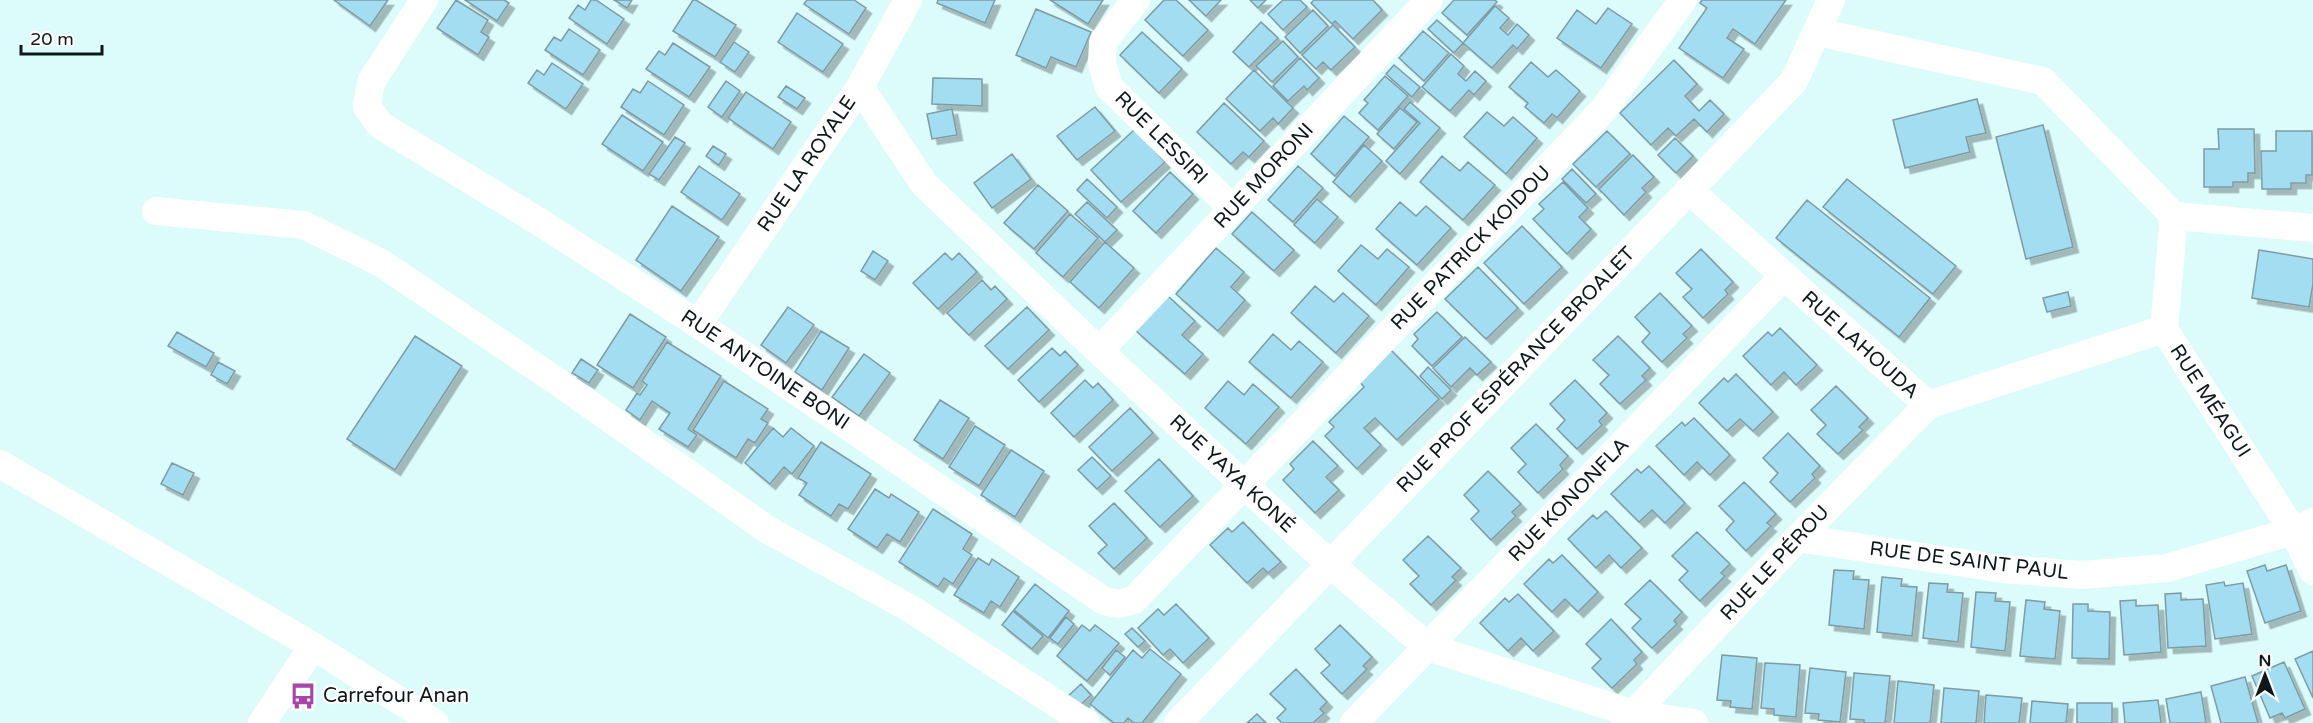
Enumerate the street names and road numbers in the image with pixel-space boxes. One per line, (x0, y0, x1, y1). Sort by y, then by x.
street label: RUE LESSIRI (1109, 86, 1213, 190)
street label: RUE LA ROYALE (753, 91, 861, 237)
street label: RUE MORONI (1209, 118, 1319, 234)
street label: RUE PATRICK KOIDOU (1386, 161, 1556, 335)
street label: RUE PROF ESPÉRANCE BROALET (1391, 241, 1640, 498)
street label: RUE LAHOUDA (1796, 286, 1924, 404)
street label: RUE ANTOINE BONI (676, 305, 854, 435)
street label: RUE MÉAGUI (2165, 339, 2256, 462)
street label: RUE YAYA KONÉ (1164, 409, 1300, 538)
street label: RUE KONONFLA (1504, 433, 1634, 567)
street label: RUE LE PÉROU (1715, 500, 1834, 626)
street label: RUE DE SAINT PAUL (1868, 537, 2070, 585)

